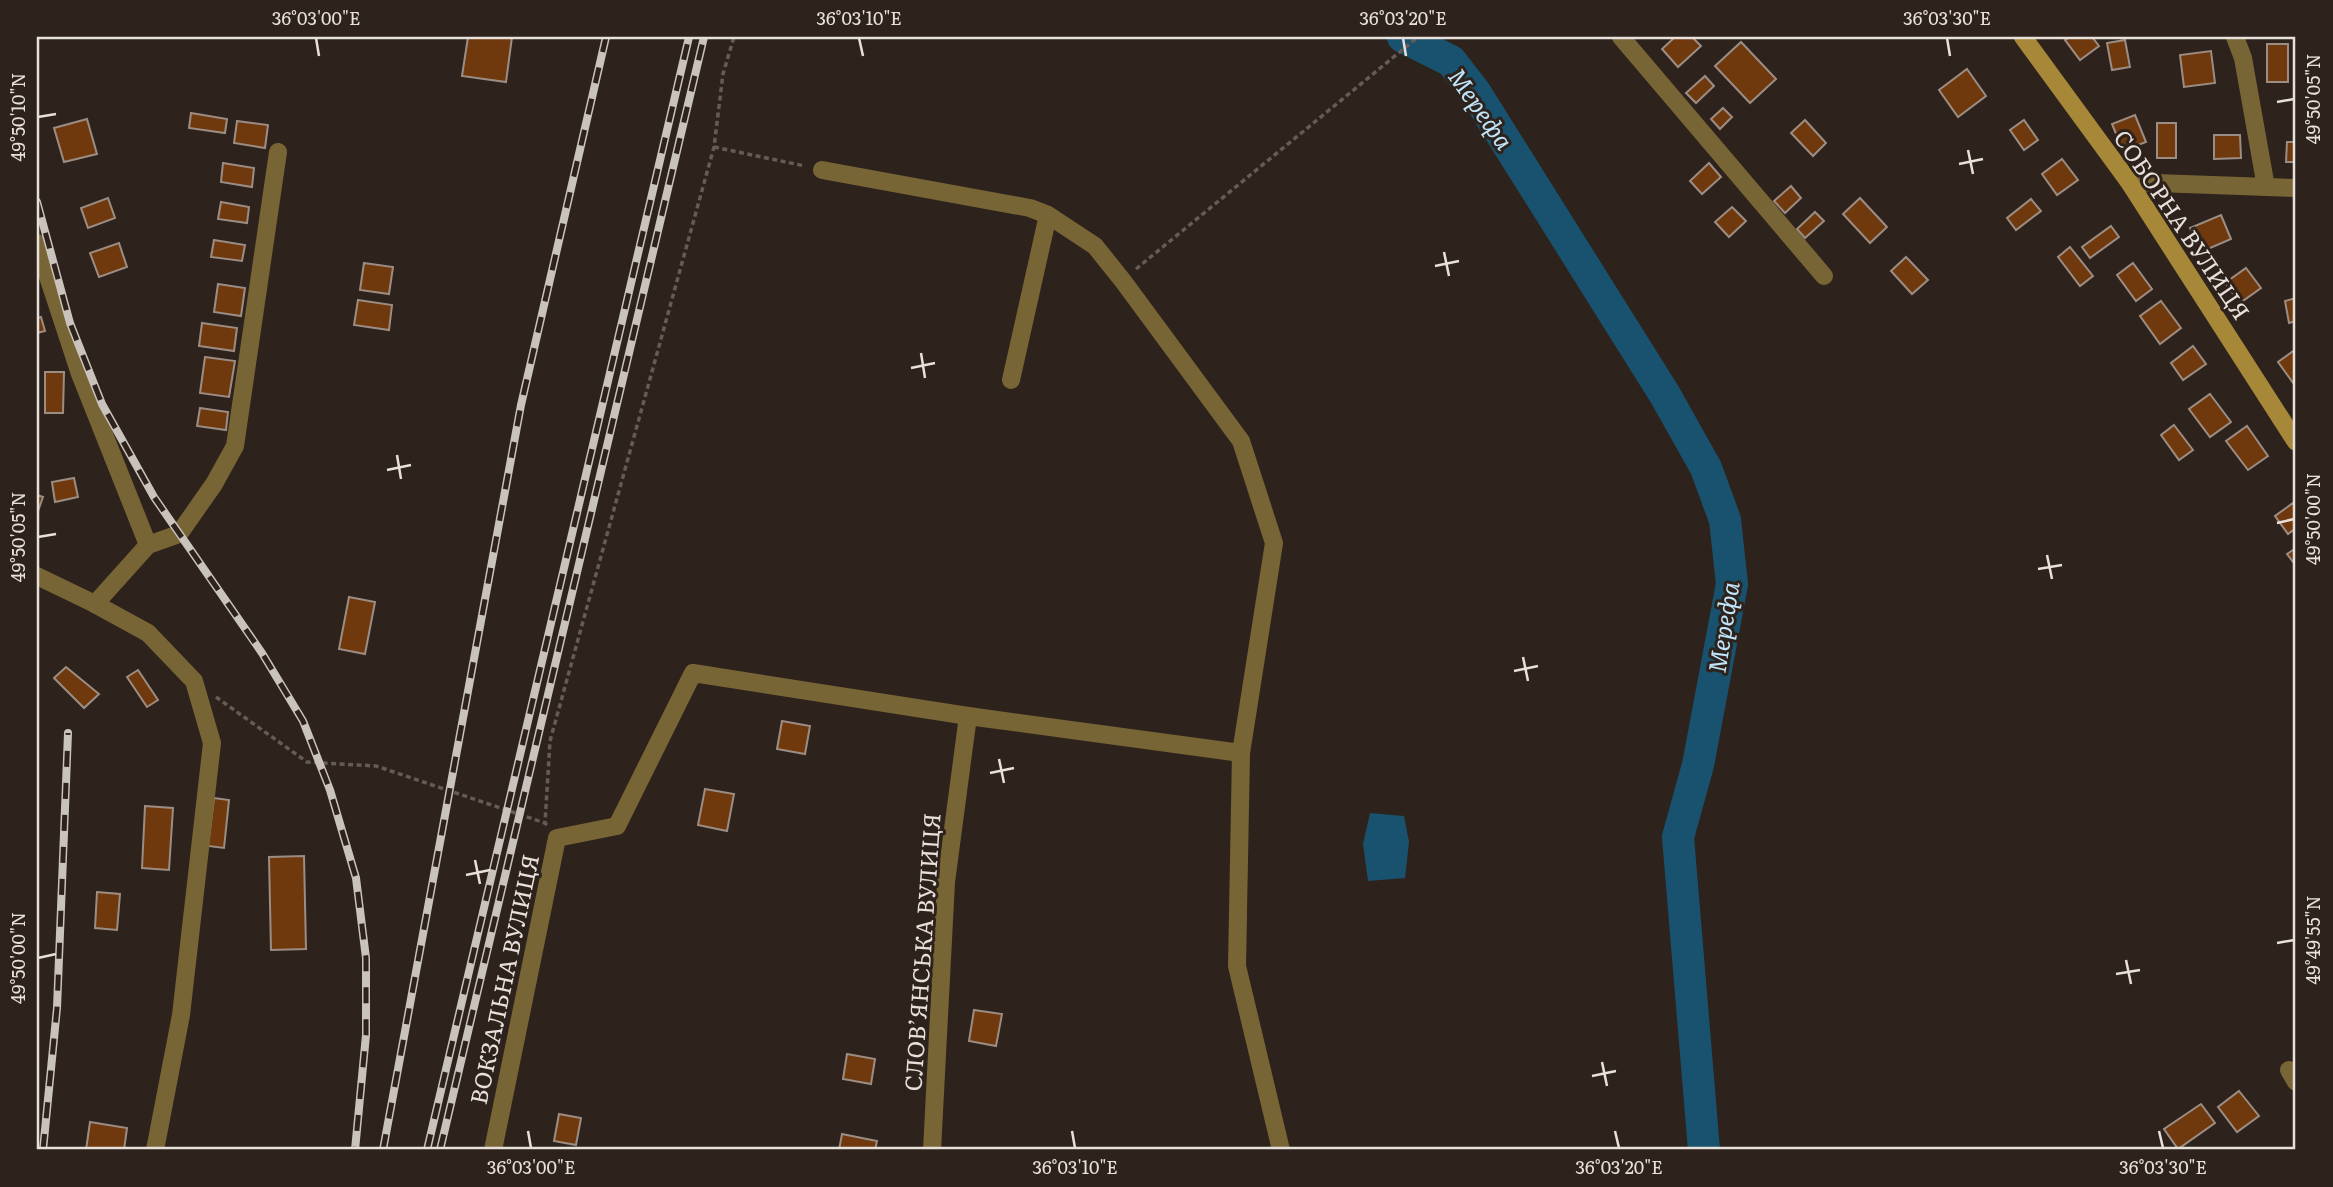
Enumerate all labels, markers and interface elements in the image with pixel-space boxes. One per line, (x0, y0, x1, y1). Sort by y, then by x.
text: 36°03'00"E (272, 4, 360, 31)
text: 36°03'10"E (816, 4, 902, 31)
text: 36°03'20"E (1359, 4, 1447, 31)
text: 36°03'30"E (1903, 4, 1991, 31)
text: 49°50'05"N (2299, 54, 2326, 144)
water label: Мерефа (1441, 60, 1523, 156)
text: 49°50'10"N (4, 73, 31, 161)
street label: СОБОРНА ВУЛИЦЯ (2107, 122, 2259, 326)
text: 49°50'00"N (2299, 473, 2326, 565)
text: 49°50'05"N (4, 492, 31, 582)
water label: Мерефа (1698, 578, 1747, 675)
street label: СЛОВ’ЯНСЬКА ВУЛИЦЯ (894, 812, 948, 1092)
street label: ВОКЗАЛЬНА ВУЛИЦЯ (460, 851, 546, 1107)
text: 49°49'55"N (2299, 895, 2326, 985)
text: 49°50'00"N (4, 912, 31, 1004)
text: 36°03'00"E (487, 1153, 575, 1180)
text: 36°03'10"E (1032, 1153, 1118, 1180)
text: 36°03'20"E (1575, 1153, 1663, 1180)
text: 36°03'30"E (2119, 1153, 2207, 1180)

